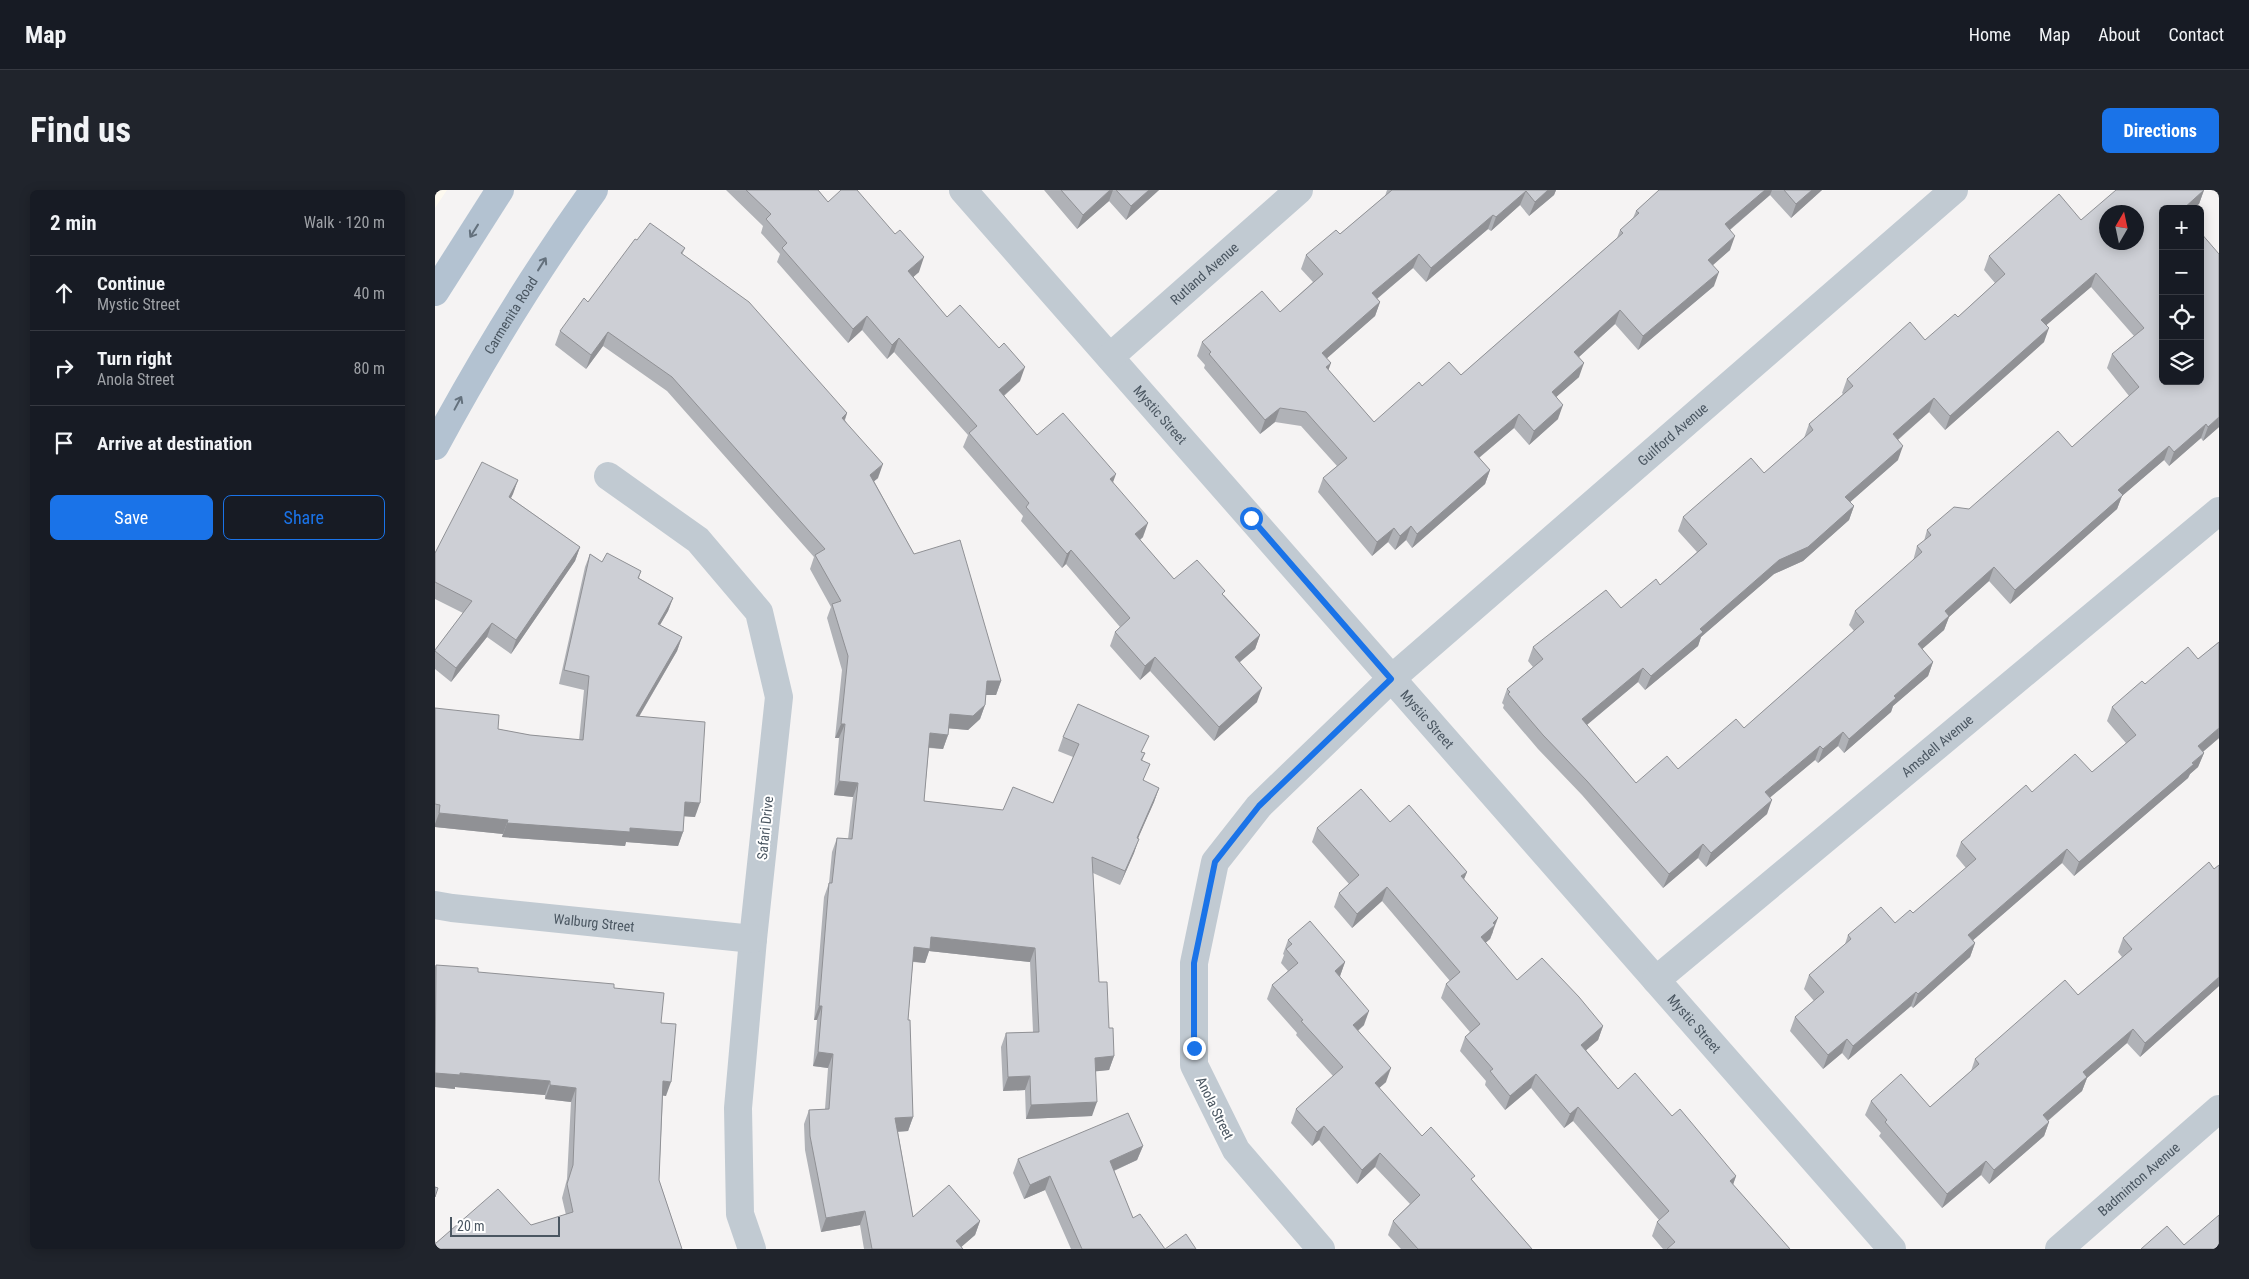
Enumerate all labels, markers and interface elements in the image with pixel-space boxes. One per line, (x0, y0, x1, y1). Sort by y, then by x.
text: Map (25, 21, 66, 49)
text: Home (1969, 24, 2011, 45)
text: Map (2039, 24, 2070, 45)
text: About (2098, 24, 2140, 45)
text: Contact (2168, 24, 2224, 45)
button: Directions (2102, 108, 2219, 153)
text: Find us (30, 110, 131, 151)
north arrow (2099, 205, 2144, 250)
map controls (2159, 205, 2204, 385)
button: + (2159, 205, 2204, 250)
text: 2 min (50, 211, 97, 235)
text: Walk · 120 m (304, 213, 385, 232)
one-way arrow (468, 223, 478, 237)
street label: Rutland Avenue (1167, 239, 1242, 308)
button: − (2159, 250, 2204, 295)
one-way arrow (537, 257, 547, 271)
text: Continue (97, 272, 165, 295)
street label: Carmenita Road (481, 274, 541, 357)
icon: ahead (50, 279, 78, 307)
text: 40 m (353, 284, 385, 303)
text: Mystic Street (97, 295, 180, 314)
button: locate (2159, 295, 2204, 340)
button: layers (2159, 340, 2204, 385)
text: Turn right (97, 347, 172, 370)
icon: right (50, 354, 78, 382)
text: 80 m (353, 359, 385, 378)
text: Anola Street (97, 370, 175, 389)
street label: Mystic Street (1130, 382, 1190, 447)
one-way arrow (453, 396, 463, 411)
street label: Guilford Avenue (1634, 399, 1711, 469)
icon: arrive (50, 429, 78, 457)
text: Arrive at destination (97, 432, 252, 455)
button: Save (50, 495, 213, 540)
button: Share (223, 495, 385, 540)
route start (1240, 507, 1263, 530)
street label: Mystic Street (1397, 687, 1457, 752)
street label: Amsdell Avenue (1898, 711, 1977, 780)
street label: Safari Drive (754, 795, 776, 861)
street label: Walburg Street (553, 911, 635, 935)
street label: Mystic Street (1664, 991, 1724, 1056)
route end (1183, 1037, 1206, 1060)
street label: Anola Street (1193, 1074, 1237, 1142)
street label: Badminton Avenue (2095, 1139, 2183, 1219)
scale bar (450, 1214, 560, 1237)
text: 20 m (457, 1218, 485, 1234)

